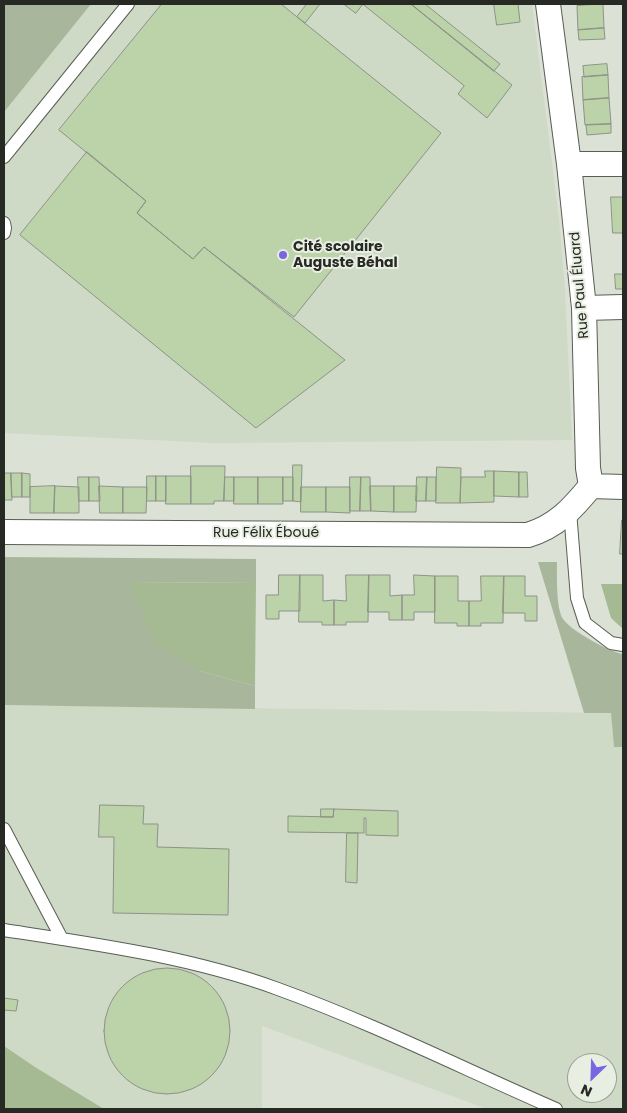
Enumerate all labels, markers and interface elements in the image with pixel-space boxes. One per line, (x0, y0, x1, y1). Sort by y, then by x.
street label: Rue Paul Éluard (567, 231, 593, 339)
place label: Cité scolaire Auguste Béhal (293, 239, 398, 272)
marker: Cité scolaire Auguste Béhal (277, 249, 289, 261)
street label: Rue Félix Éboué (213, 525, 319, 541)
north arrow (567, 1053, 617, 1103)
text: N (577, 1080, 595, 1102)

